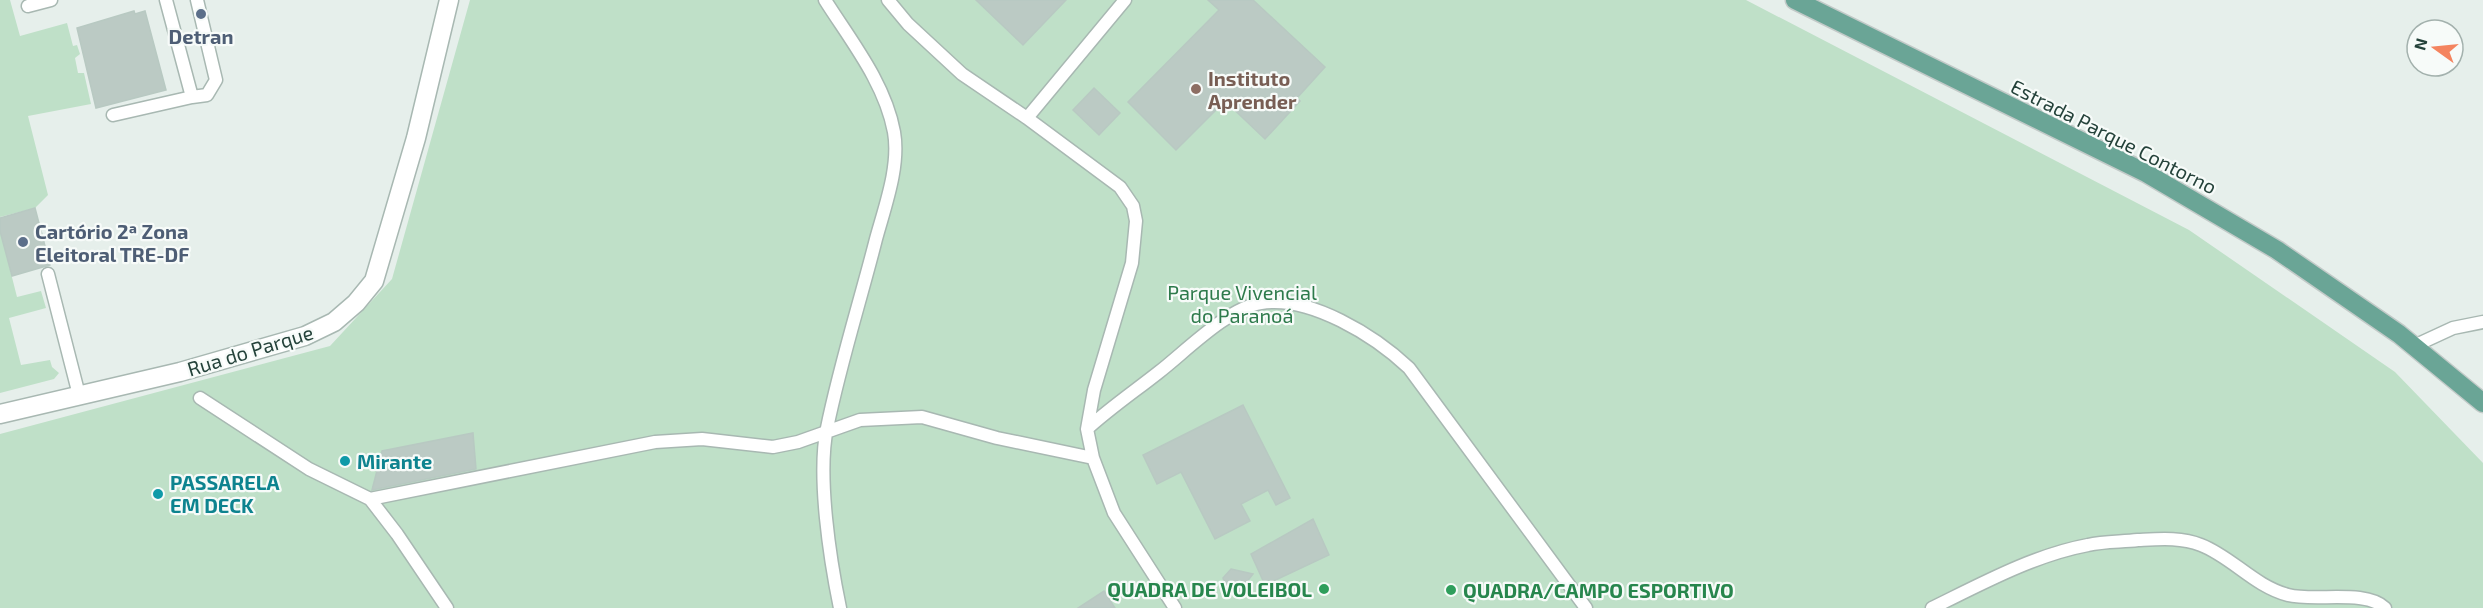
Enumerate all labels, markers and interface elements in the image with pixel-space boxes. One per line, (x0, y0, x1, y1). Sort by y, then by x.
marker: Detran (194, 7, 208, 21)
north arrow (2405, 18, 2465, 78)
place label: Detran (168, 24, 234, 48)
text: N (2409, 36, 2431, 52)
place label: Instituto Aprender (1208, 66, 1297, 113)
street label: Estrada Parque Contorno (2007, 74, 2221, 198)
marker: Instituto Aprender (1189, 82, 1203, 96)
place label: Cartório 2ª Zona Eleitoral TRE-DF (35, 219, 189, 266)
marker: Cartório 2ª Zona Eleitoral TRE-DF (16, 235, 30, 249)
park label: Parque Vivencial do Paranoá (1167, 280, 1317, 327)
street label: Rua do Parque (184, 319, 316, 381)
place label: Mirante (357, 449, 432, 473)
marker: Mirante (338, 454, 352, 468)
place label: PASSARELA EM DECK (170, 470, 280, 517)
marker: PASSARELA EM DECK (151, 487, 165, 501)
place label: QUADRA DE VOLEIBOL (1107, 577, 1312, 602)
place label: QUADRA/CAMPO ESPORTIVO (1463, 578, 1734, 603)
marker: QUADRA DE VOLEIBOL (1317, 582, 1331, 596)
marker: QUADRA/CAMPO ESPORTIVO (1444, 583, 1458, 597)

